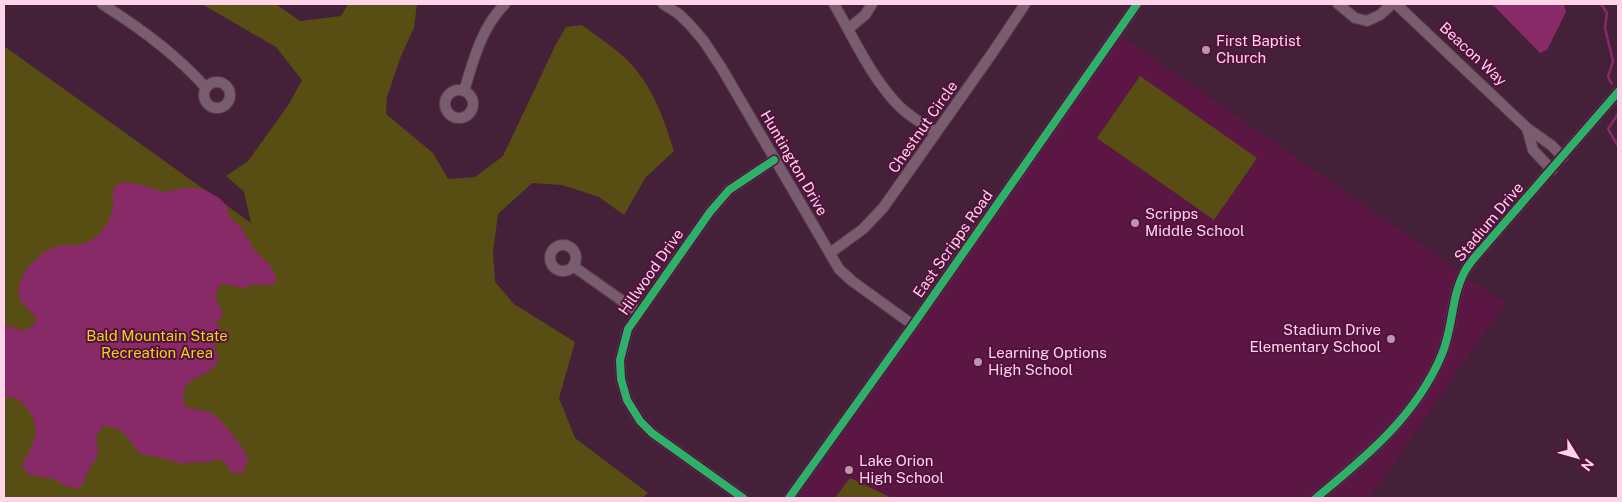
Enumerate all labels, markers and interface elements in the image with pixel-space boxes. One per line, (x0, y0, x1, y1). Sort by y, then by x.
street label: Beacon Way (1436, 18, 1510, 89)
place label: First Baptist Church (1216, 32, 1301, 66)
marker: First Baptist Church (1200, 44, 1212, 56)
street label: Chestnut Circle (885, 78, 961, 176)
street label: Huntington Drive (757, 107, 831, 218)
street label: Stadium Drive (1451, 179, 1527, 265)
street label: East Scripps Road (909, 187, 996, 300)
place label: Scripps Middle School (1145, 205, 1244, 239)
marker: Scripps Middle School (1129, 217, 1141, 229)
street label: Hillwood Drive (615, 226, 686, 318)
place label: Stadium Drive Elementary School (1249, 321, 1381, 355)
park label: Bald Mountain State Recreation Area (86, 327, 228, 361)
marker: Stadium Drive Elementary School (1385, 333, 1397, 345)
place label: Learning Options High School (988, 344, 1107, 378)
marker: Learning Options High School (972, 356, 984, 368)
north arrow (1552, 432, 1602, 482)
place label: Lake Orion High School (859, 452, 944, 486)
text: N (1578, 456, 1597, 474)
marker: Lake Orion High School (843, 464, 855, 476)

